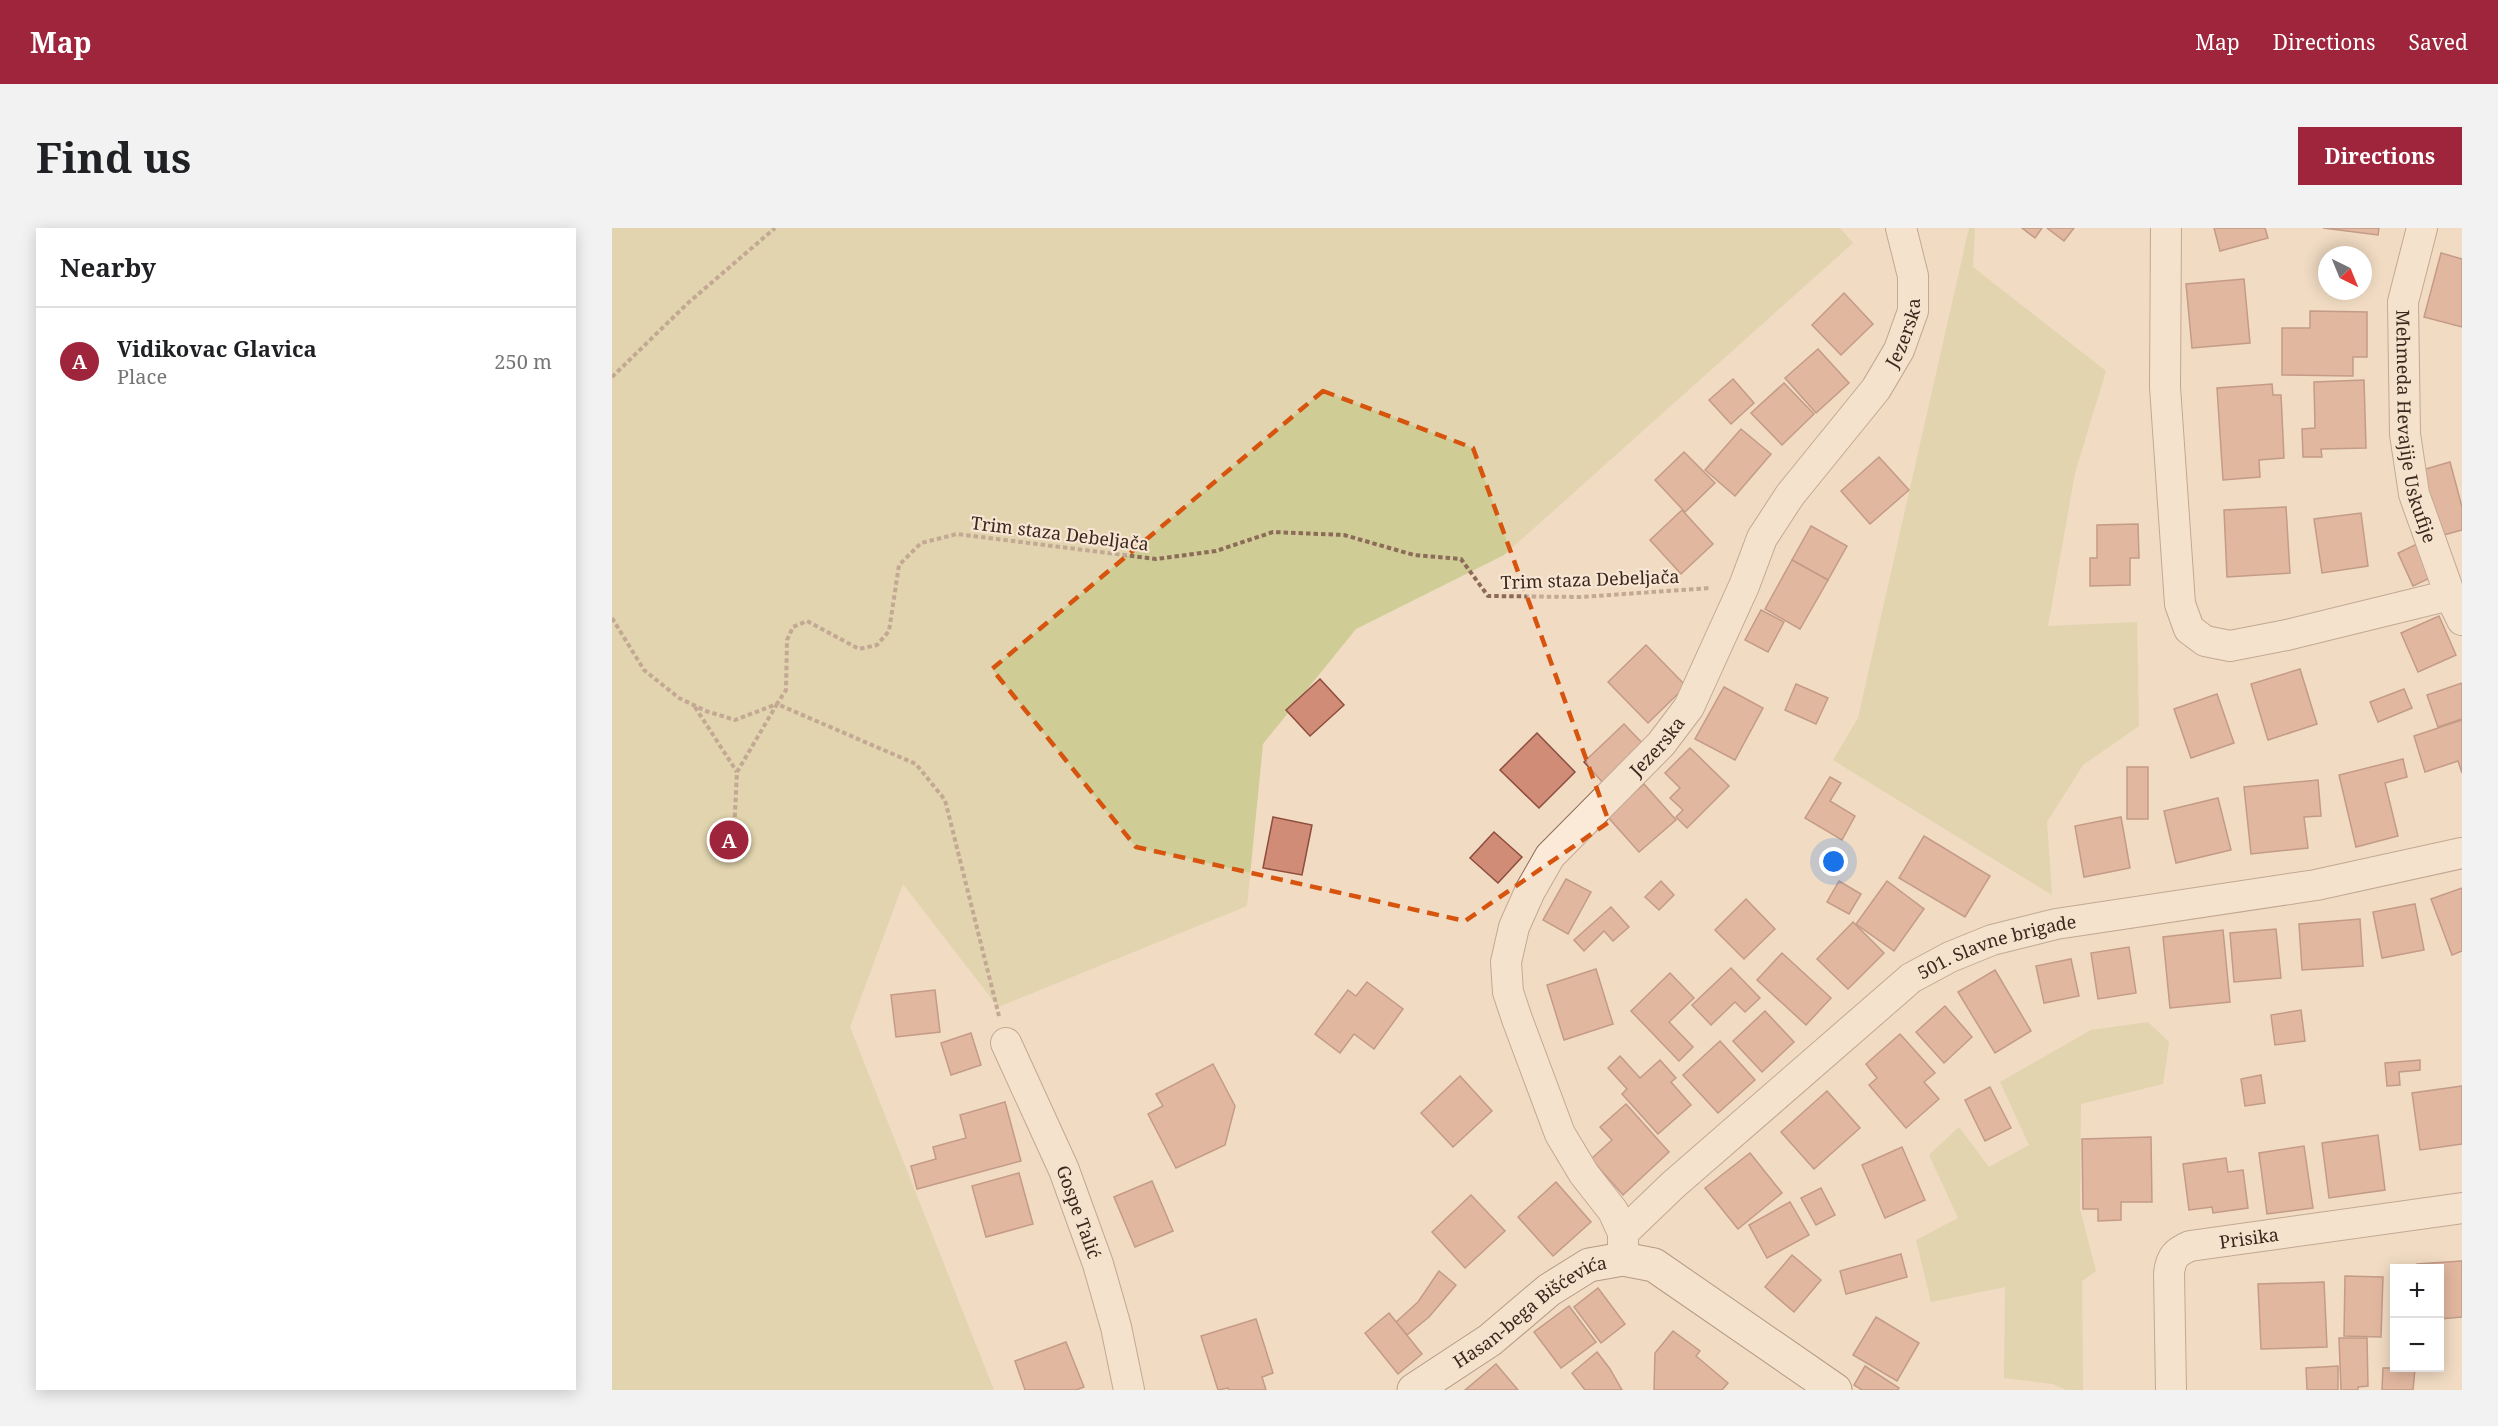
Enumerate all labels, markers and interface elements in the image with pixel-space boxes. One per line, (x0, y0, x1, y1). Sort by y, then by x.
text: Map (30, 23, 92, 61)
text: Map (2195, 28, 2240, 56)
text: Directions (2273, 28, 2375, 56)
text: Saved (2408, 28, 2468, 56)
button: Directions (2298, 127, 2462, 185)
text: Find us (36, 128, 191, 185)
north arrow (2318, 246, 2372, 300)
text: Nearby (60, 249, 156, 285)
street label: Jezerska (1879, 298, 1925, 373)
street label: Mehmeda Hevajije Uskufije (2391, 309, 2442, 546)
text: Vidikovac Glavica (117, 333, 317, 363)
text: A (72, 348, 87, 375)
text: 250 m (494, 348, 552, 375)
text: Place (117, 363, 167, 390)
street label: Trim staza Debeljača (970, 510, 1150, 556)
street label: Trim staza Debeljača (1500, 564, 1680, 594)
street label: Jezerska (1623, 711, 1690, 782)
pin: A (710, 818, 748, 862)
your location (1819, 847, 1848, 876)
street label: 501. Slavne brigade (1913, 909, 2078, 984)
street label: Gospe Talić (1051, 1162, 1107, 1262)
street label: Prisika (2218, 1222, 2280, 1254)
street label: Hasan-bega Bišćevića (1448, 1250, 1609, 1373)
map controls (2390, 1264, 2444, 1372)
button: + (2390, 1264, 2444, 1318)
button: − (2390, 1318, 2444, 1372)

